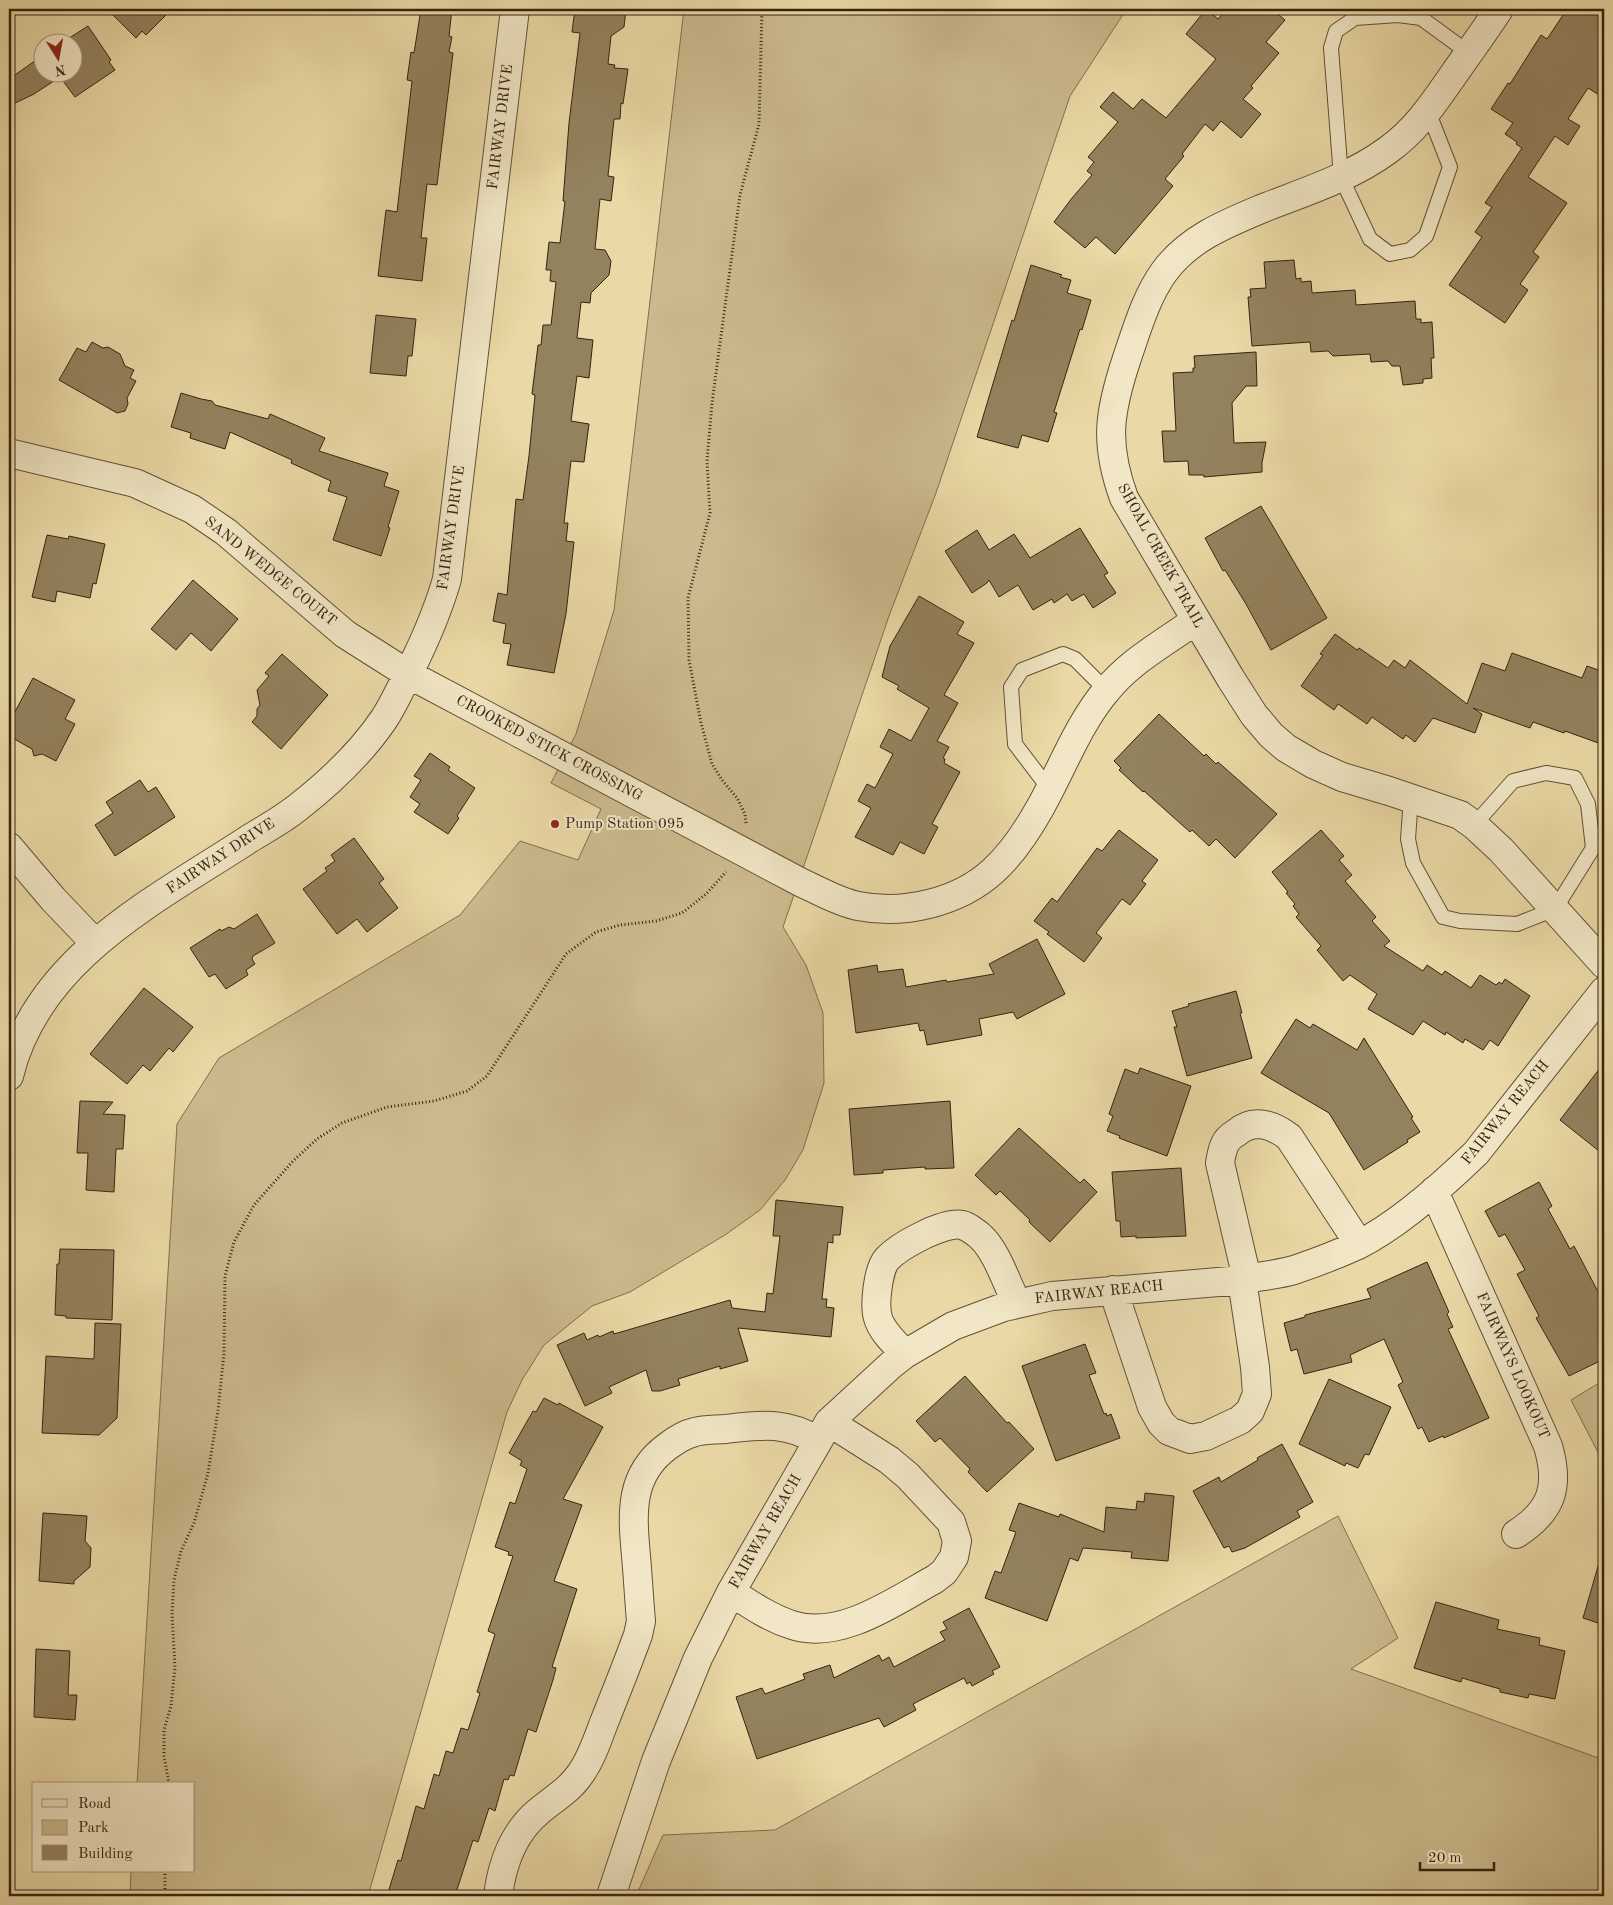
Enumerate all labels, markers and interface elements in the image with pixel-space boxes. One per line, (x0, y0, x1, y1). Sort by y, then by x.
north arrow (32, 32, 82, 82)
text: N (53, 62, 67, 78)
street label: FAIRWAY DRIVE (486, 64, 516, 190)
street label: FAIRWAY DRIVE (436, 465, 468, 591)
street label: SHOAL CREEK TRAIL (1114, 481, 1206, 631)
street label: SAND WEDGE COURT (201, 514, 339, 630)
street label: CROOKED STICK CROSSING (453, 693, 645, 805)
street label: FAIRWAY DRIVE (164, 816, 278, 898)
place label: Pump Station 095 (565, 817, 684, 832)
marker: Pump Station 095 (549, 818, 561, 830)
street label: FAIRWAY REACH (1459, 1058, 1553, 1168)
street label: FAIRWAY REACH (1034, 1279, 1164, 1307)
street label: FAIRWAYS LOOKOUT (1473, 1290, 1551, 1442)
street label: FAIRWAY REACH (727, 1472, 805, 1592)
legend (32, 1782, 195, 1872)
text: Road (78, 1797, 112, 1812)
text: Park (78, 1821, 109, 1836)
scale bar (1420, 1840, 1494, 1872)
text: Building (78, 1847, 133, 1862)
text: 20 m (1428, 1851, 1462, 1866)

